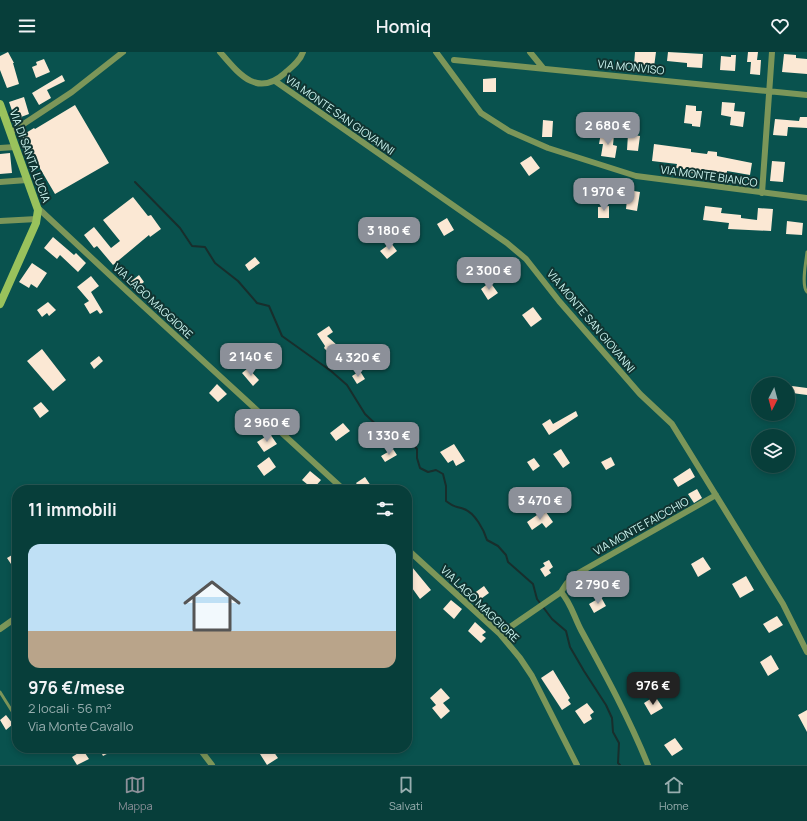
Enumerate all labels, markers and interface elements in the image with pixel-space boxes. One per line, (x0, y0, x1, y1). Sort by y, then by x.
text: Homiq (376, 14, 431, 38)
icon: menu (16, 15, 38, 37)
icon: heart (769, 15, 791, 37)
street label: VIA MONVISO (597, 56, 665, 77)
street label: VIA MONTE SAN GIOVANNI (283, 71, 398, 158)
street label: VIA DI SANTA LUCIA (7, 107, 54, 204)
pin: 2 680 € (571, 112, 645, 146)
text: 2 680 € (585, 116, 631, 134)
street label: VIA MONTE BIANCO (660, 161, 759, 190)
pin: 1 970 € (567, 178, 641, 212)
text: 1 970 € (582, 182, 626, 200)
pin: 3 180 € (352, 217, 426, 251)
text: 3 180 € (367, 221, 411, 239)
pin: 2 300 € (452, 257, 526, 291)
street label: VIA LAGO MAGGIORE (110, 260, 196, 342)
text: 2 300 € (466, 261, 512, 279)
street label: VIA MONTE SAN GIOVANNI (544, 266, 639, 375)
pin: 2 140 € (214, 343, 288, 377)
pin: 4 320 € (321, 344, 395, 378)
text: 2 140 € (229, 347, 273, 365)
text: 4 320 € (335, 348, 381, 366)
north arrow (751, 377, 795, 421)
map controls (751, 377, 795, 473)
pin: 2 960 € (230, 409, 304, 443)
text: 2 960 € (244, 413, 290, 431)
pin: 1 330 € (352, 422, 426, 456)
text: 1 330 € (367, 426, 411, 444)
button: layers (751, 429, 795, 473)
pin: 3 470 € (503, 487, 577, 521)
text: 3 470 € (517, 491, 563, 509)
street label: VIA MONTE FAICCHIO (590, 493, 691, 558)
text: 11 immobili (28, 498, 117, 521)
icon: filters (374, 498, 396, 520)
street label: VIA LAGO MAGGIORE (438, 562, 523, 645)
icon: home (176, 570, 248, 642)
pin: 2 790 € (561, 571, 635, 605)
text: 2 790 € (575, 575, 621, 593)
pin: 976 € (625, 672, 681, 706)
text: 976 €/mese (28, 676, 125, 699)
text: 976 € (636, 676, 670, 694)
text: 2 locali · 56 m² (28, 699, 112, 717)
text: Via Monte Cavallo (28, 717, 133, 735)
tab: Mappa (118, 774, 153, 813)
tab: Salvati (389, 774, 423, 813)
tab: Home (659, 774, 689, 813)

